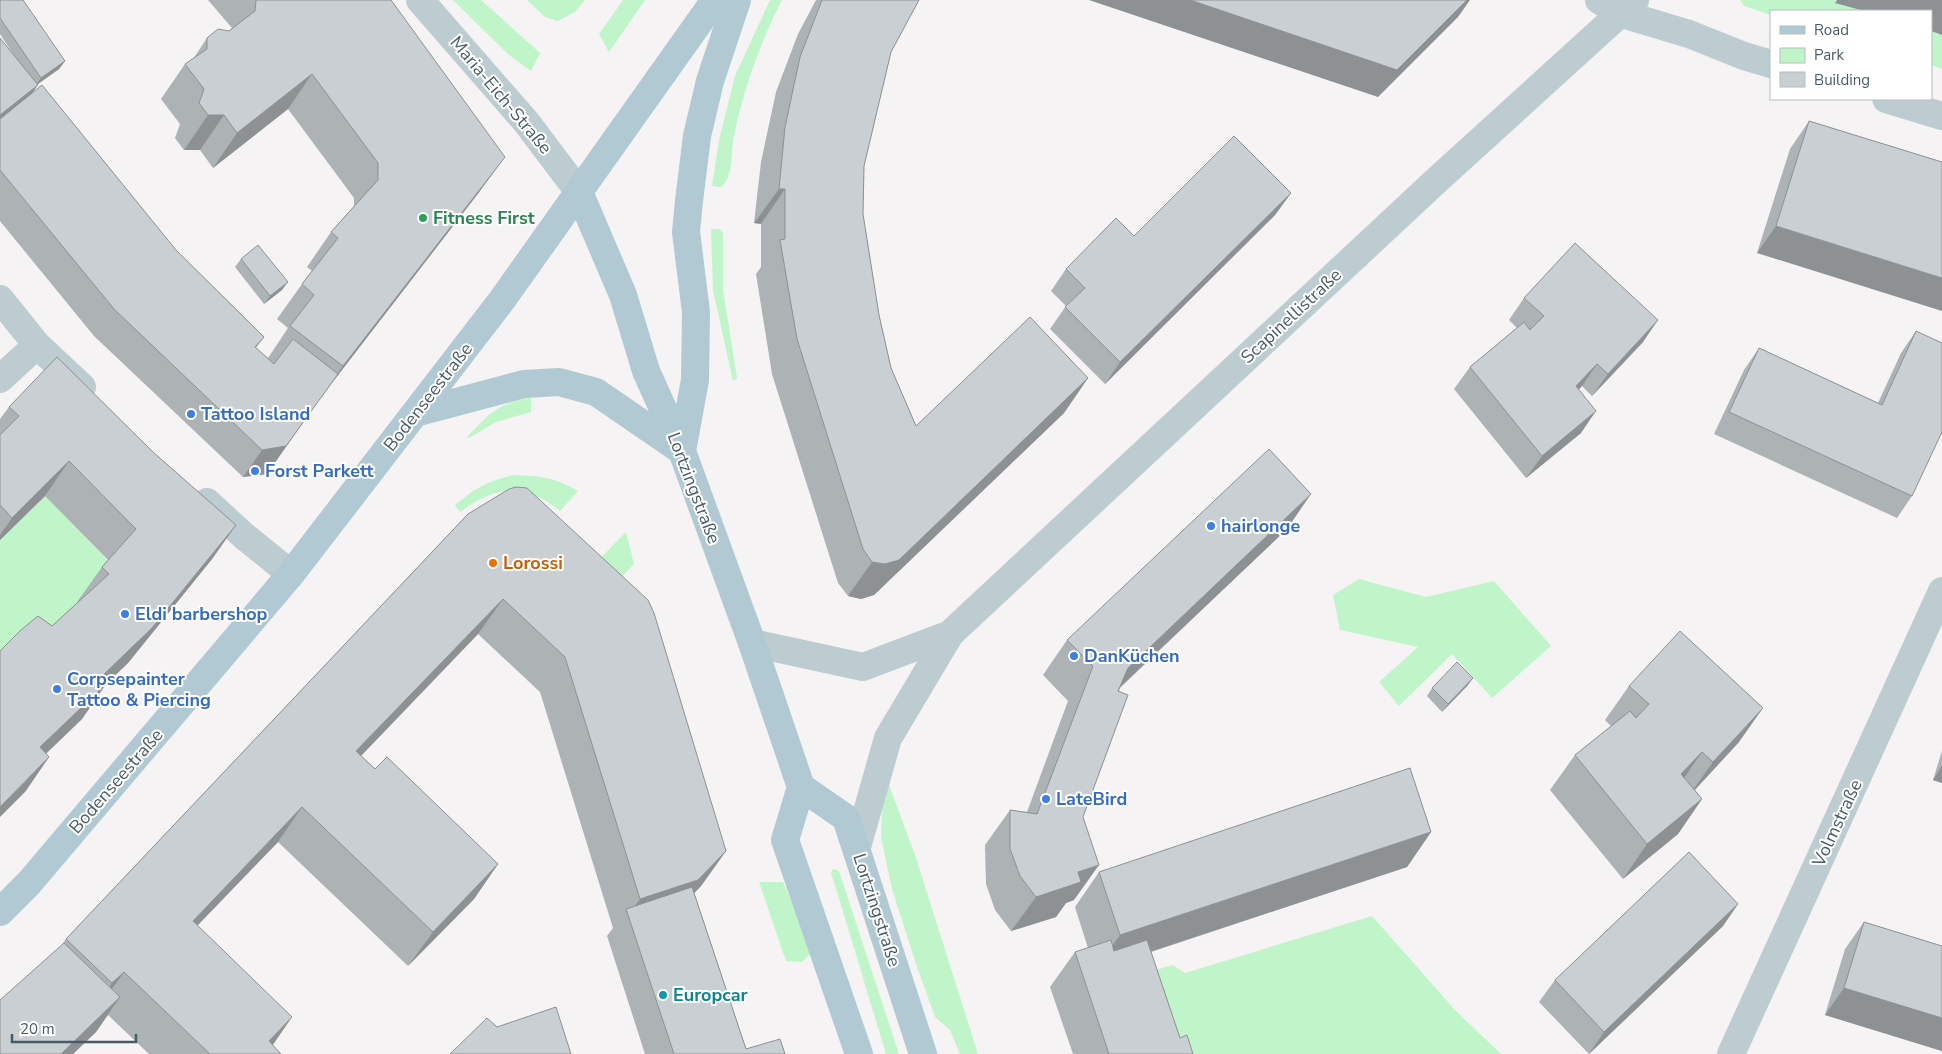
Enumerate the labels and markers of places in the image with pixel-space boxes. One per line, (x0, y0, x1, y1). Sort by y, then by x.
place label: Fitness First (433, 206, 535, 230)
marker: Fitness First (417, 212, 429, 224)
place label: Tattoo Island (201, 402, 310, 426)
marker: Tattoo Island (185, 408, 197, 420)
place label: Forst Parkett (265, 459, 373, 483)
marker: Forst Parkett (249, 465, 261, 477)
place label: hairlonge (1221, 514, 1300, 538)
marker: hairlonge (1205, 520, 1217, 532)
place label: Lorossi (503, 551, 563, 575)
marker: Lorossi (487, 557, 499, 569)
place label: Eldi barbershop (135, 602, 268, 626)
marker: Eldi barbershop (119, 608, 131, 620)
place label: DanKüchen (1084, 644, 1180, 668)
marker: DanKüchen (1068, 650, 1080, 662)
place label: Corpsepainter Tattoo & Piercing (67, 667, 211, 712)
marker: Corpsepainter Tattoo & Piercing (51, 683, 63, 695)
place label: LateBird (1056, 787, 1127, 811)
marker: LateBird (1040, 793, 1052, 805)
place label: Europcar (673, 983, 748, 1007)
marker: Europcar (657, 989, 669, 1001)

